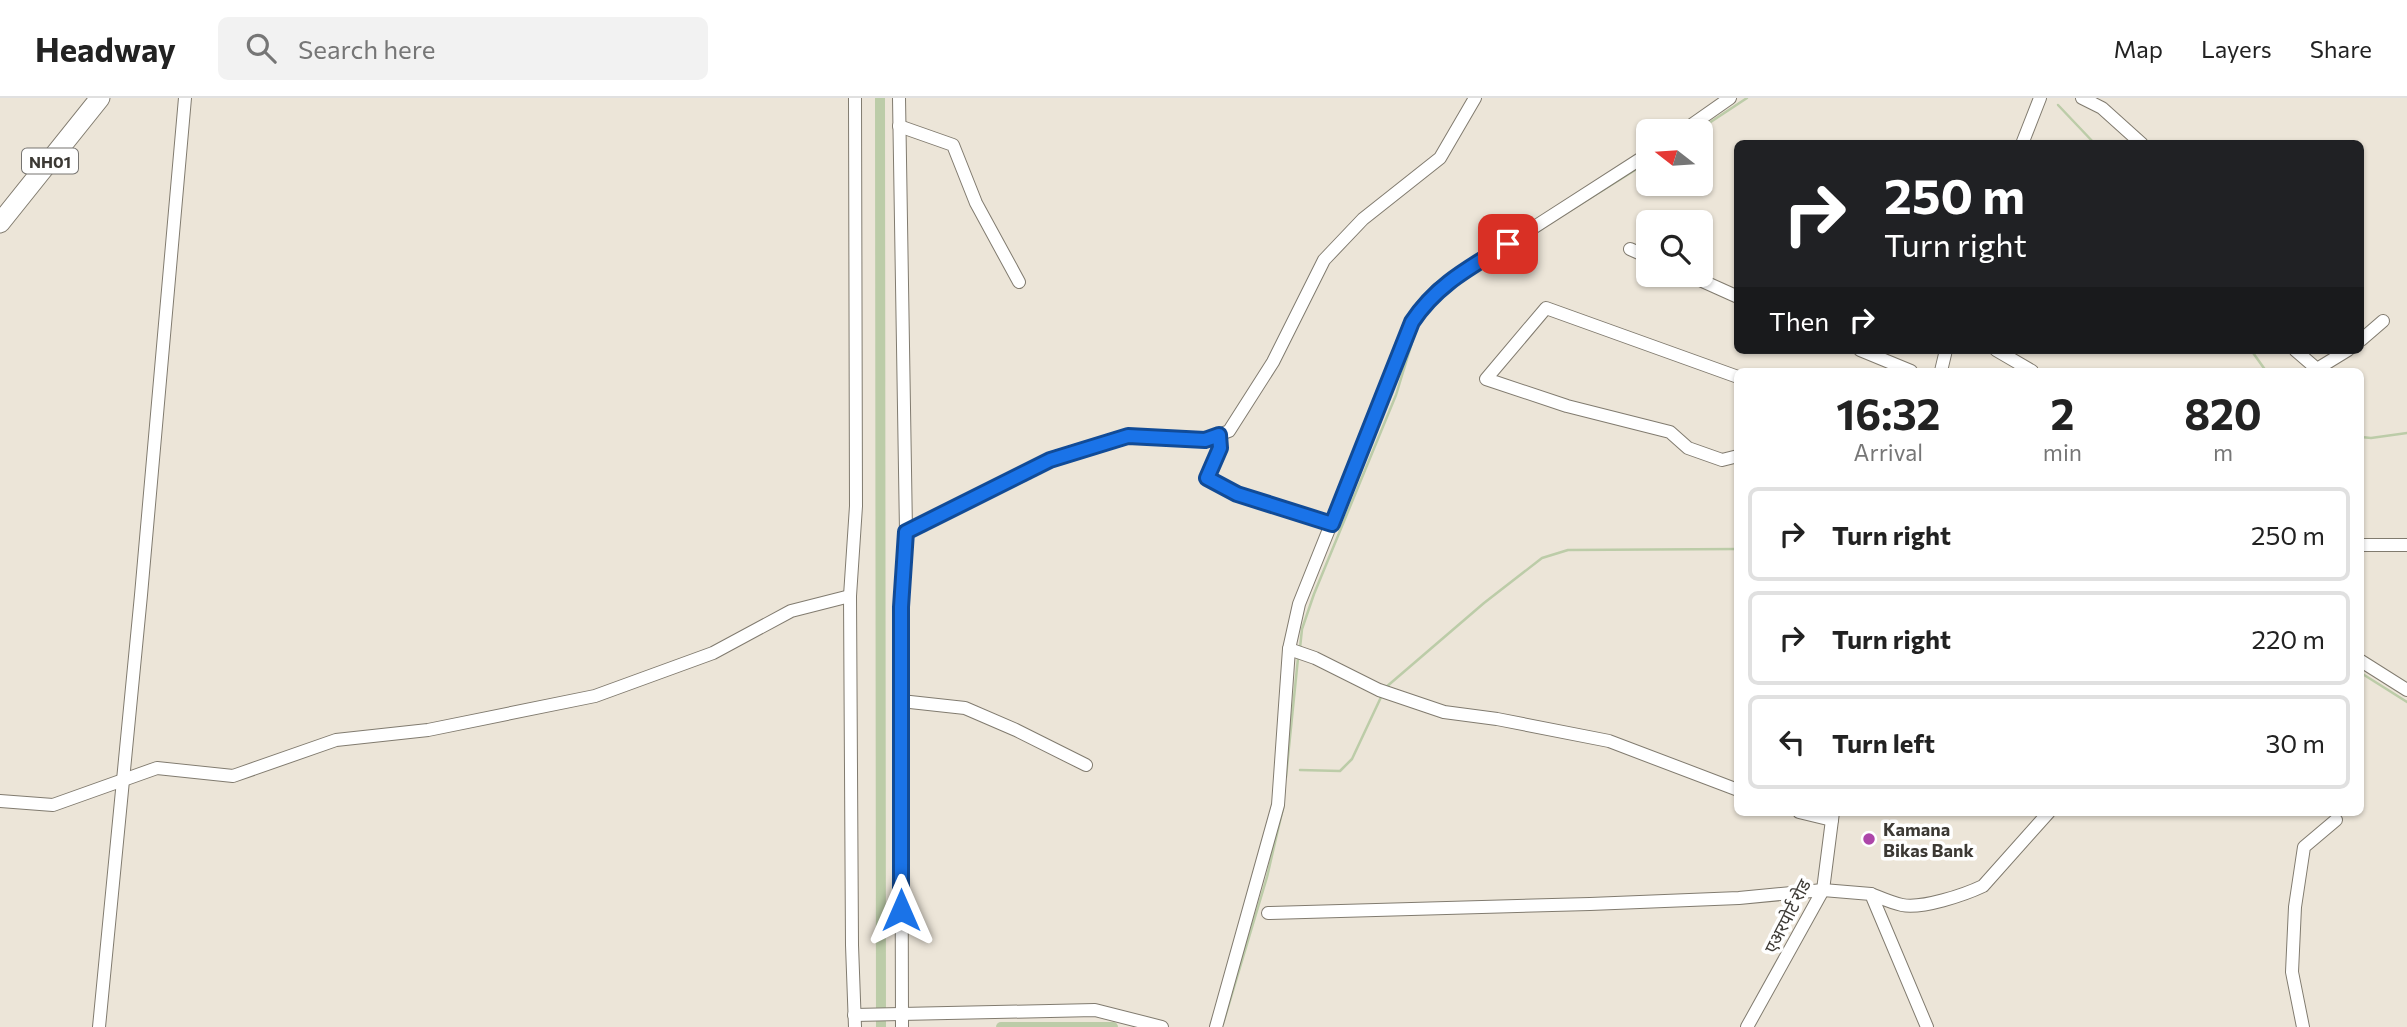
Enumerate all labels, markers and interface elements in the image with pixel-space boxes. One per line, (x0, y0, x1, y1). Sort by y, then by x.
search box (218, 17, 708, 80)
text: Headway (35, 28, 176, 69)
icon: search (242, 29, 280, 67)
text: Search here (298, 33, 436, 64)
text: Map (2114, 34, 2163, 63)
text: Layers (2201, 34, 2272, 63)
text: Share (2310, 34, 2372, 63)
north arrow (1636, 119, 1713, 196)
map controls (1636, 119, 1713, 287)
road number: NH01 (22, 148, 78, 174)
text: 250 m (1884, 164, 2025, 224)
icon: right (1769, 168, 1860, 259)
button: search (1636, 210, 1713, 287)
pin (1478, 214, 1538, 274)
text: Turn right (1884, 224, 2027, 264)
icon: arrive (1489, 225, 1527, 263)
icon: right (1843, 301, 1881, 339)
text: Then (1769, 305, 1829, 336)
text: 16:32 (1836, 387, 1940, 439)
text: 2 (2050, 387, 2074, 439)
text: 820 (2184, 387, 2262, 439)
text: Arrival (1854, 438, 1923, 466)
text: min (2043, 438, 2082, 466)
text: m (2213, 438, 2233, 466)
icon: right (1773, 515, 1811, 553)
text: Turn right (1832, 519, 1951, 550)
text: 250 m (2251, 519, 2325, 550)
icon: right (1773, 619, 1811, 657)
text: Turn right (1832, 623, 1951, 654)
text: 220 m (2252, 623, 2325, 654)
icon: left (1773, 723, 1811, 761)
text: Turn left (1832, 727, 1935, 758)
text: 30 m (2266, 727, 2325, 758)
place label: Kamana Bikas Bank (1883, 818, 1974, 861)
marker: Kamana Bikas Bank (1861, 831, 1877, 847)
position arrow (864, 873, 938, 947)
street label: एअरपोर्ट रोड (1759, 875, 1815, 957)

